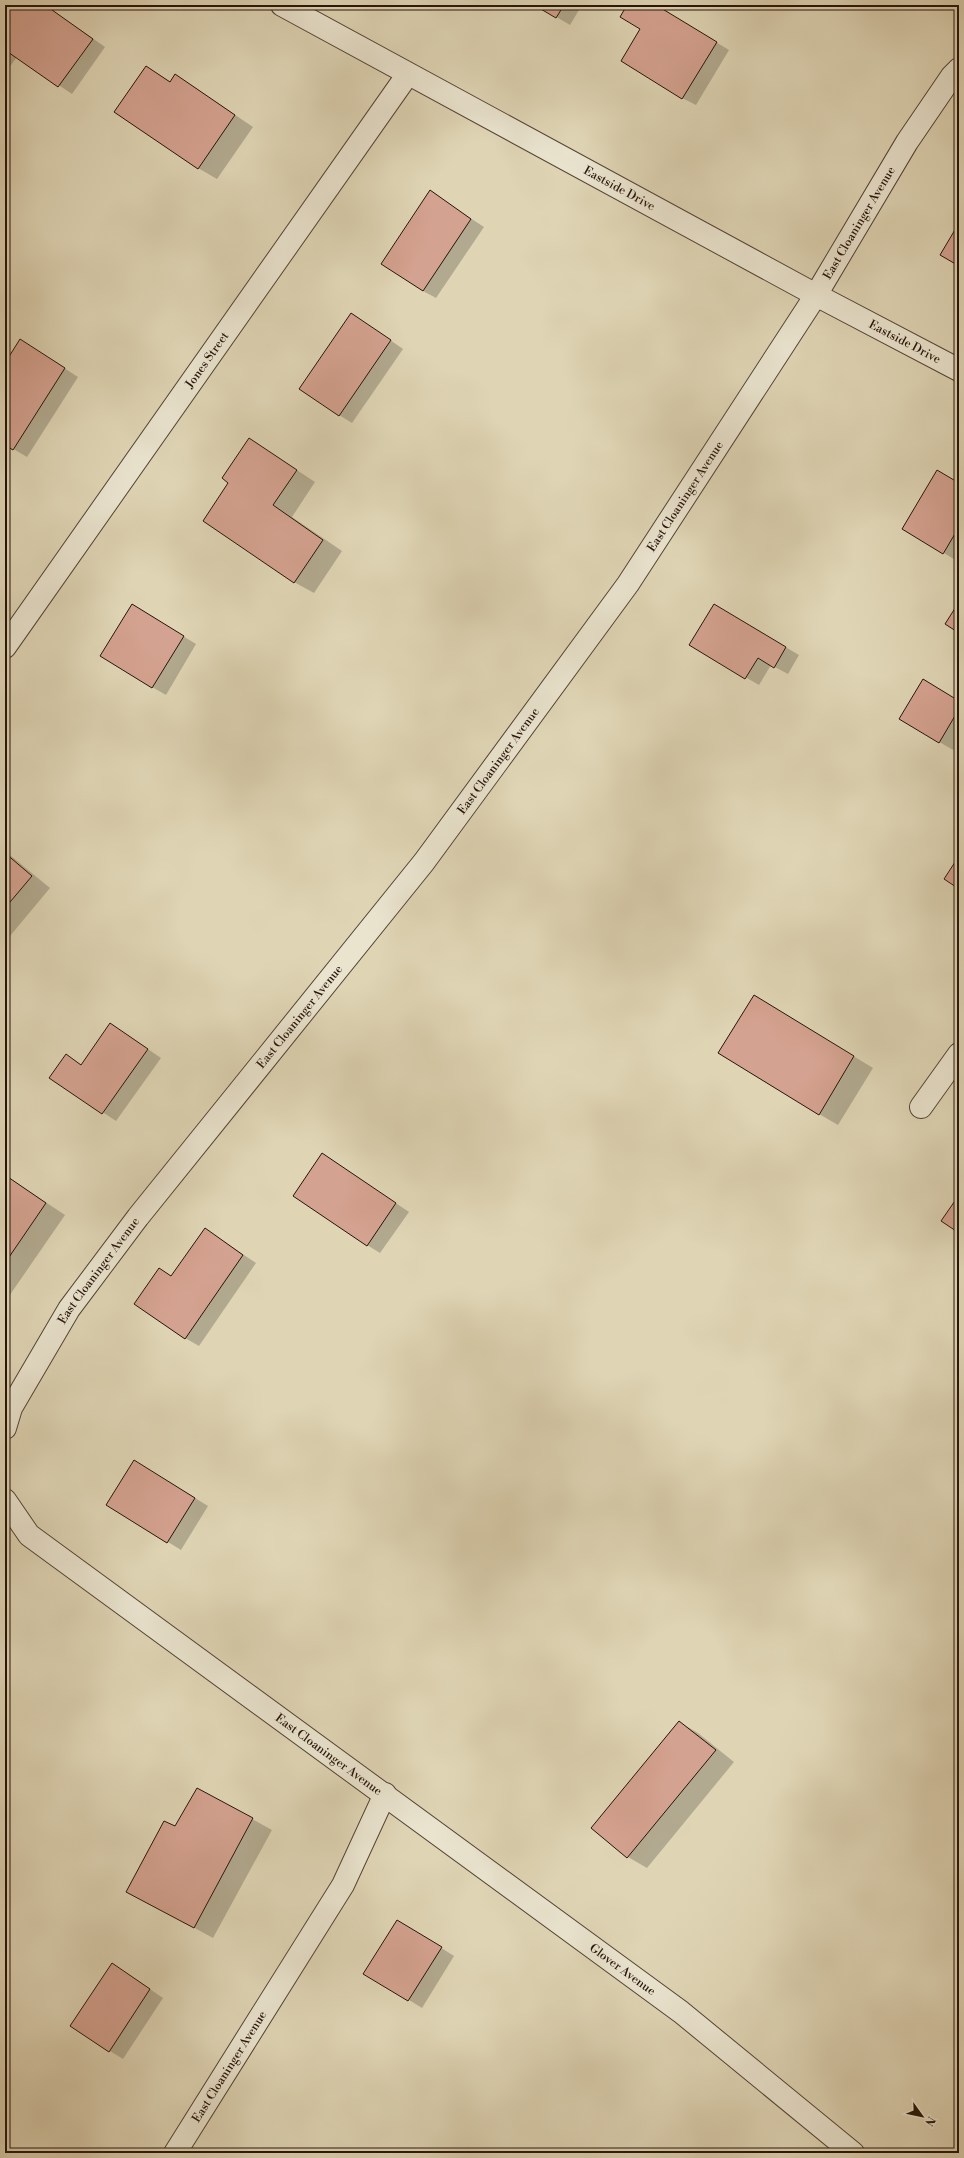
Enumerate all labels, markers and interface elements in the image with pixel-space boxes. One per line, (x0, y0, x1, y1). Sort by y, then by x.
street label: Eastside Drive (581, 163, 658, 214)
street label: East Cloaninger Avenue (820, 164, 898, 282)
street label: Eastside Drive (866, 317, 943, 367)
street label: Jones Street (181, 328, 232, 392)
street label: East Cloaninger Avenue (644, 438, 726, 554)
street label: East Cloaninger Avenue (454, 704, 542, 817)
street label: East Cloaninger Avenue (253, 962, 346, 1071)
street label: East Cloaninger Avenue (54, 1214, 143, 1327)
street label: East Cloaninger Avenue (272, 1710, 385, 1798)
street label: Glover Avenue (587, 1940, 659, 1998)
street label: East Cloaninger Avenue (189, 2008, 270, 2125)
north arrow (902, 2096, 942, 2136)
text: N (921, 2113, 938, 2129)

